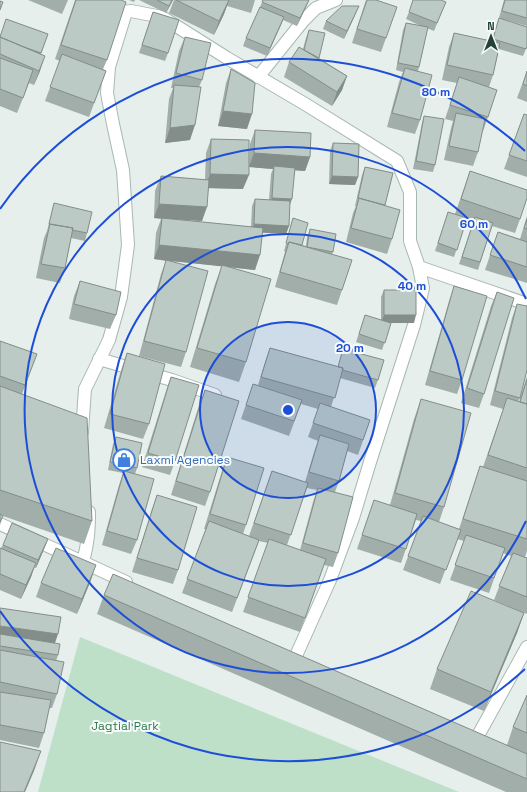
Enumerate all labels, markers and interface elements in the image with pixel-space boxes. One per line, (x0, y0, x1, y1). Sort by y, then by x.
north arrow (471, 16, 511, 56)
text: N (487, 19, 495, 33)
text: 80 m (422, 84, 450, 100)
text: 60 m (460, 216, 488, 232)
text: 40 m (398, 278, 426, 294)
text: 20 m (336, 340, 364, 356)
centre of rings (281, 403, 295, 417)
shop icon: Laxmi Agencies (111, 447, 137, 473)
place label: Laxmi Agencies (140, 452, 230, 468)
park label: Jagtial Park (91, 718, 159, 734)

